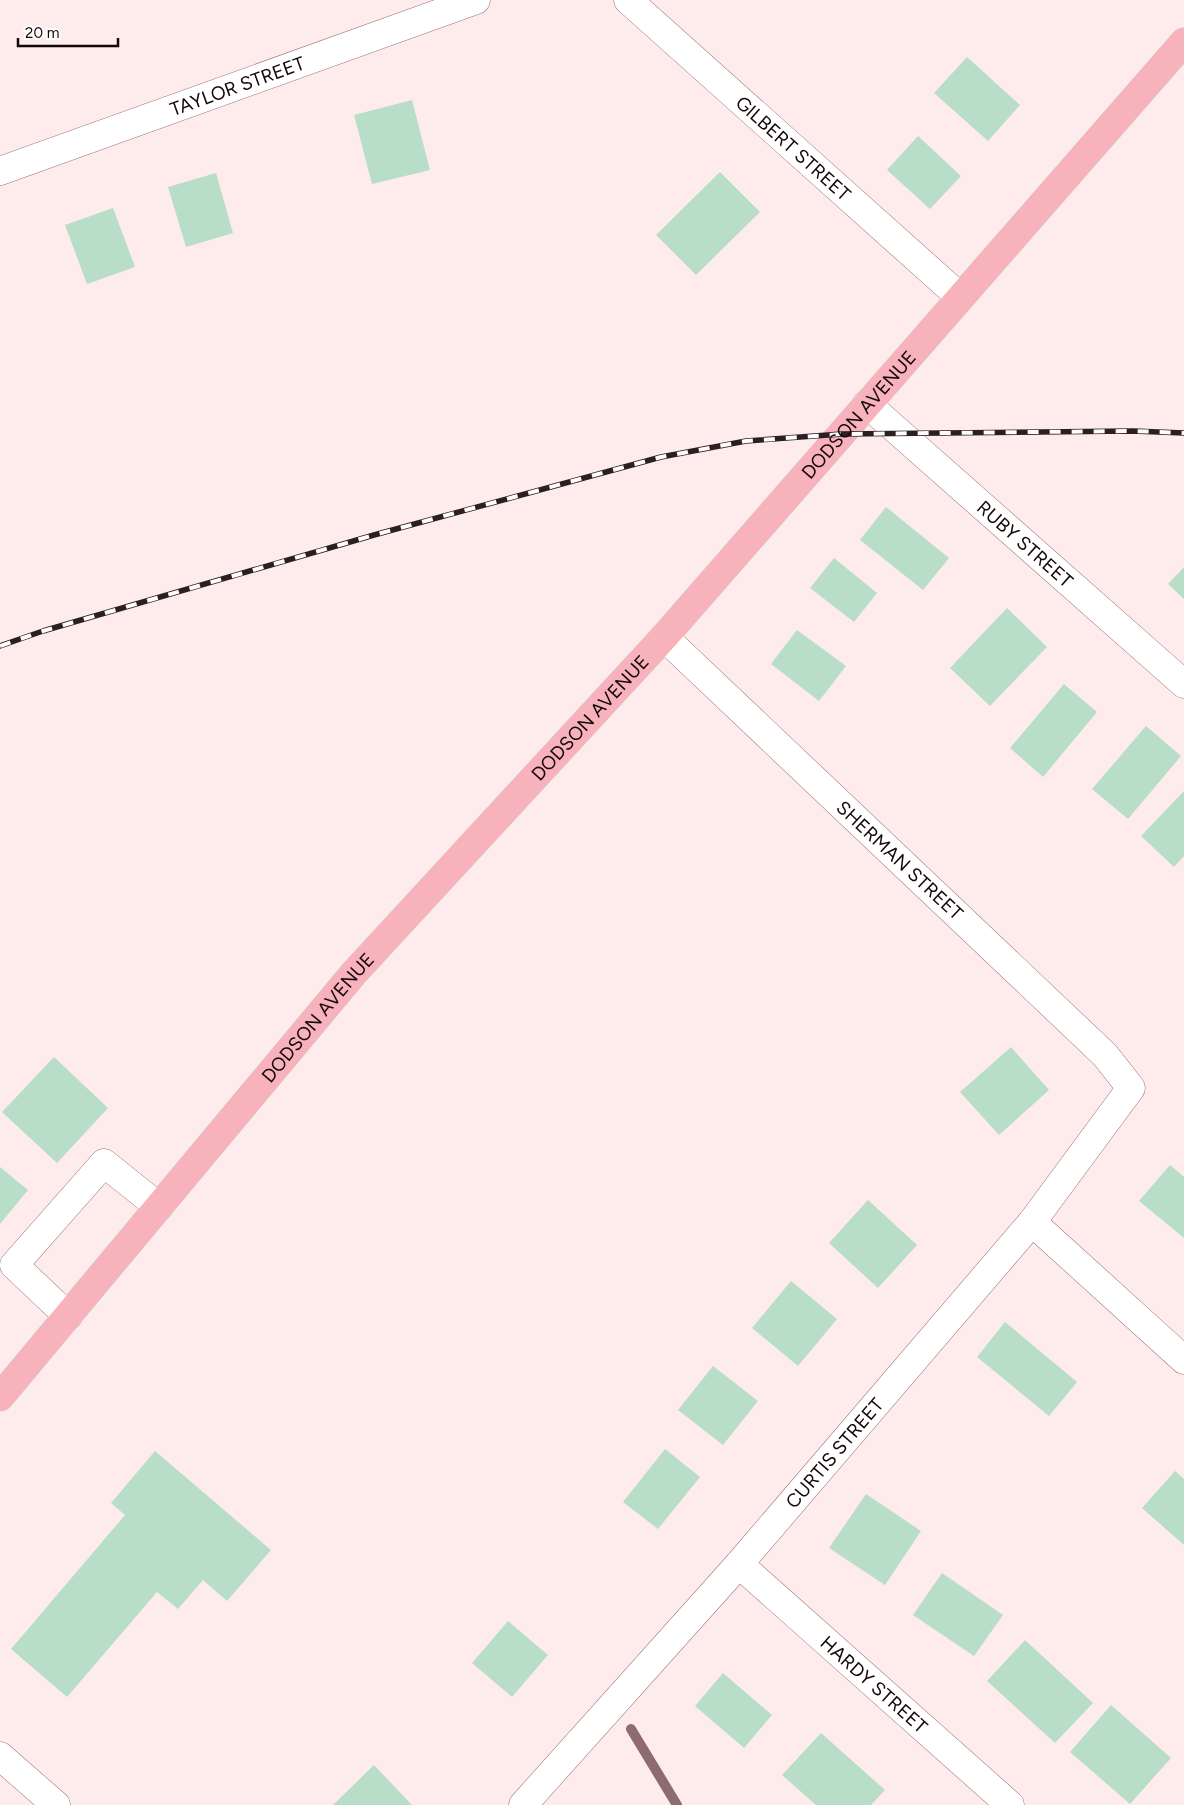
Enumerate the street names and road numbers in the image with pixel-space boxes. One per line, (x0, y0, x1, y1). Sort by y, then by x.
street label: TAYLOR STREET (167, 51, 308, 121)
street label: GILBERT STREET (731, 91, 856, 206)
street label: DODSON AVENUE (797, 346, 921, 484)
street label: RUBY STREET (972, 496, 1078, 593)
street label: DODSON AVENUE (527, 650, 654, 785)
street label: SHERMAN STREET (832, 796, 968, 925)
street label: DODSON AVENUE (257, 948, 379, 1087)
street label: CURTIS STREET (781, 1393, 889, 1513)
street label: HARDY STREET (816, 1631, 932, 1739)

